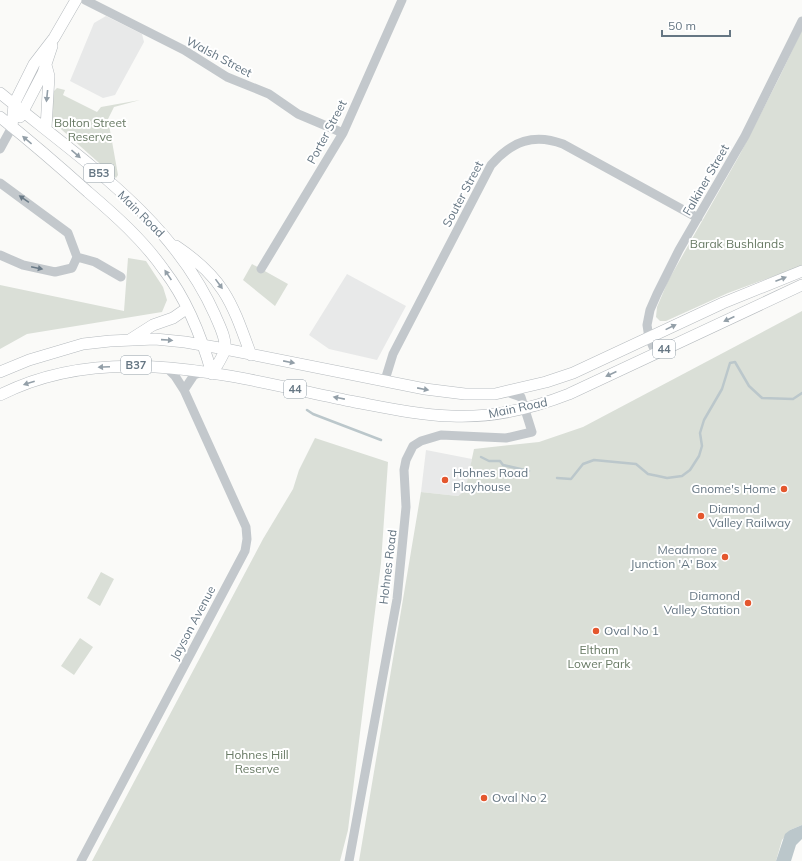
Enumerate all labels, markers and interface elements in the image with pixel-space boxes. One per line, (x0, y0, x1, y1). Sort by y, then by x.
scale bar (662, 12, 730, 38)
text: 50 m (668, 18, 696, 33)
street label: Walsh Street (184, 33, 255, 80)
one-way arrow (44, 90, 50, 102)
street label: Porter Street (303, 97, 350, 166)
park label: Bolton Street Reserve (54, 115, 126, 144)
one-way arrow (22, 135, 32, 144)
street label: Falkiner Street (679, 141, 732, 218)
one-way arrow (70, 149, 81, 158)
street label: Souter Street (439, 158, 486, 229)
road number: B53 (84, 164, 114, 182)
street label: Main Road (115, 187, 168, 240)
one-way arrow (19, 195, 29, 203)
park label: Barak Bushlands (690, 236, 784, 251)
one-way arrow (30, 266, 43, 272)
one-way arrow (164, 269, 172, 280)
one-way arrow (775, 276, 786, 282)
one-way arrow (215, 279, 223, 289)
one-way arrow (723, 316, 734, 322)
one-way arrow (666, 324, 677, 330)
one-way arrow (161, 337, 173, 344)
road number: 44 (653, 340, 675, 358)
road number: B37 (121, 356, 151, 374)
one-way arrow (283, 359, 296, 365)
one-way arrow (98, 363, 110, 370)
one-way arrow (605, 371, 617, 377)
one-way arrow (23, 380, 35, 386)
road number: 44 (284, 380, 306, 398)
one-way arrow (417, 386, 429, 392)
street label: Main Road (487, 394, 549, 421)
one-way arrow (333, 395, 345, 401)
place label: Hohnes Road Playhouse (453, 465, 528, 494)
marker: Hohnes Road Playhouse (440, 475, 450, 485)
place label: Gnome's Home (691, 481, 776, 496)
marker: Gnome's Home (779, 484, 789, 494)
place label: Diamond Valley Railway (709, 501, 791, 530)
marker: Diamond Valley Railway (696, 511, 706, 521)
street label: Hohnes Road (375, 529, 400, 605)
place label: Meadmore Junction 'A' Box (631, 542, 718, 571)
marker: Meadmore Junction 'A' Box (720, 552, 730, 562)
street label: Jayson Avenue (167, 583, 218, 663)
place label: Diamond Valley Station (664, 588, 740, 617)
marker: Diamond Valley Station (743, 598, 753, 608)
place label: Oval No 1 (604, 623, 659, 638)
marker: Oval No 1 (591, 626, 601, 636)
park label: Eltham Lower Park (568, 642, 631, 671)
park label: Hohnes Hill Reserve (225, 747, 289, 776)
place label: Oval No 2 (492, 790, 547, 805)
marker: Oval No 2 (479, 793, 489, 803)

